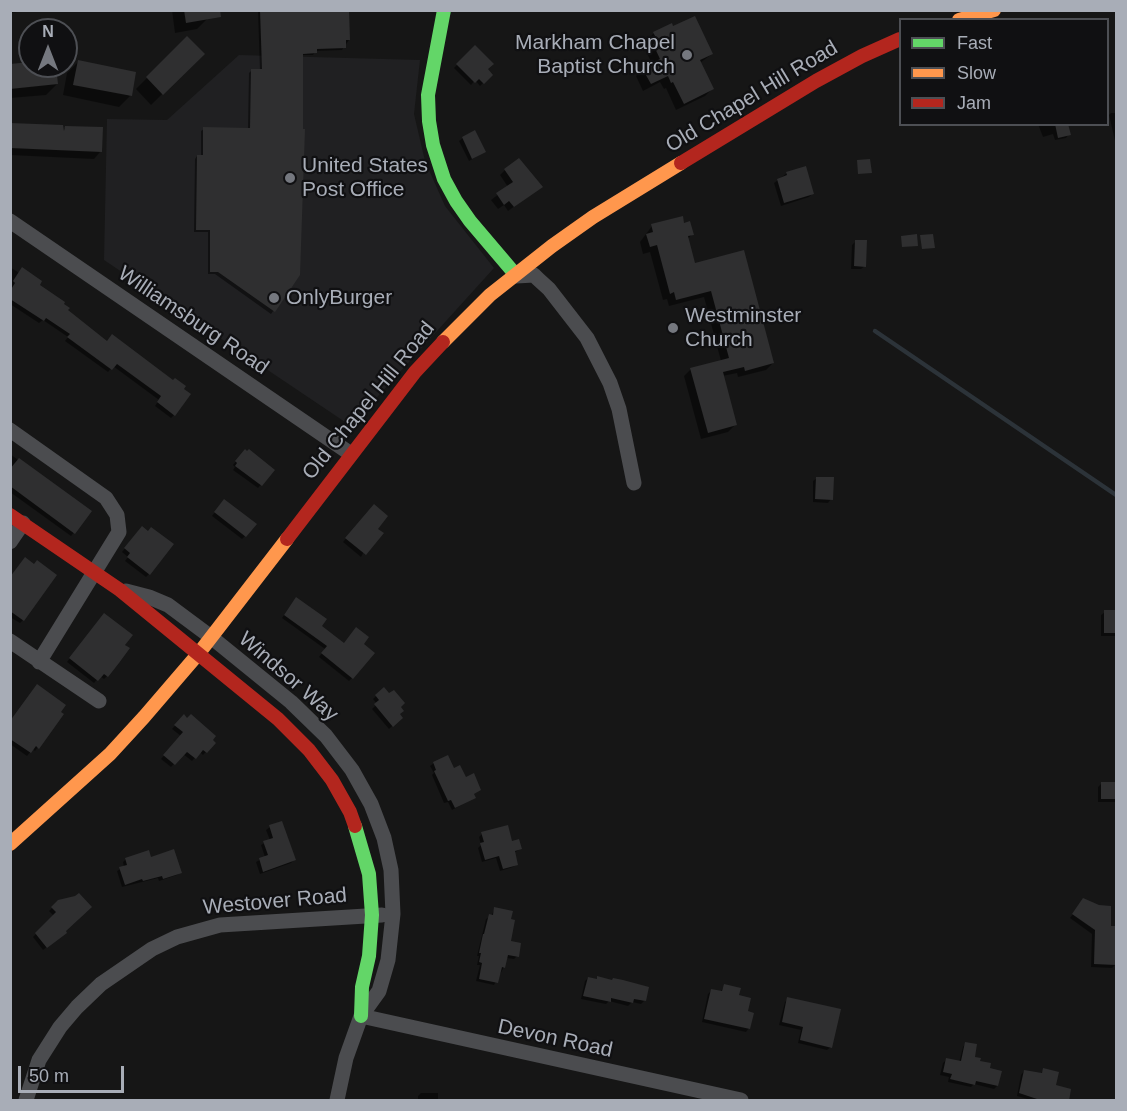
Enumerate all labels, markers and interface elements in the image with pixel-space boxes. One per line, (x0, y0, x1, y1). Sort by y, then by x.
north arrow (18, 18, 78, 78)
legend (899, 18, 1109, 126)
text: N (42, 23, 54, 40)
place label: Markham Chapel Baptist Church (515, 30, 675, 80)
text: Fast (957, 33, 992, 53)
street label: Old Chapel Hill Road (661, 36, 843, 158)
marker: Markham Chapel Baptist Church (680, 48, 694, 62)
text: Slow (957, 63, 996, 83)
text: Jam (957, 93, 991, 113)
place label: United States Post Office (302, 153, 428, 203)
marker: United States Post Office (283, 171, 297, 185)
street label: Williamsburg Road (113, 261, 273, 381)
place label: OnlyBurger (286, 285, 392, 311)
marker: OnlyBurger (267, 291, 281, 305)
place label: Westminster Church (685, 303, 801, 353)
street label: Old Chapel Hill Road (298, 317, 440, 485)
marker: Westminster Church (666, 321, 680, 335)
street label: Windsor Way (233, 627, 343, 727)
street label: Westover Road (202, 883, 348, 921)
street label: Devon Road (495, 1015, 615, 1063)
scale bar (21, 1054, 128, 1092)
text: 50 m (29, 1066, 69, 1086)

